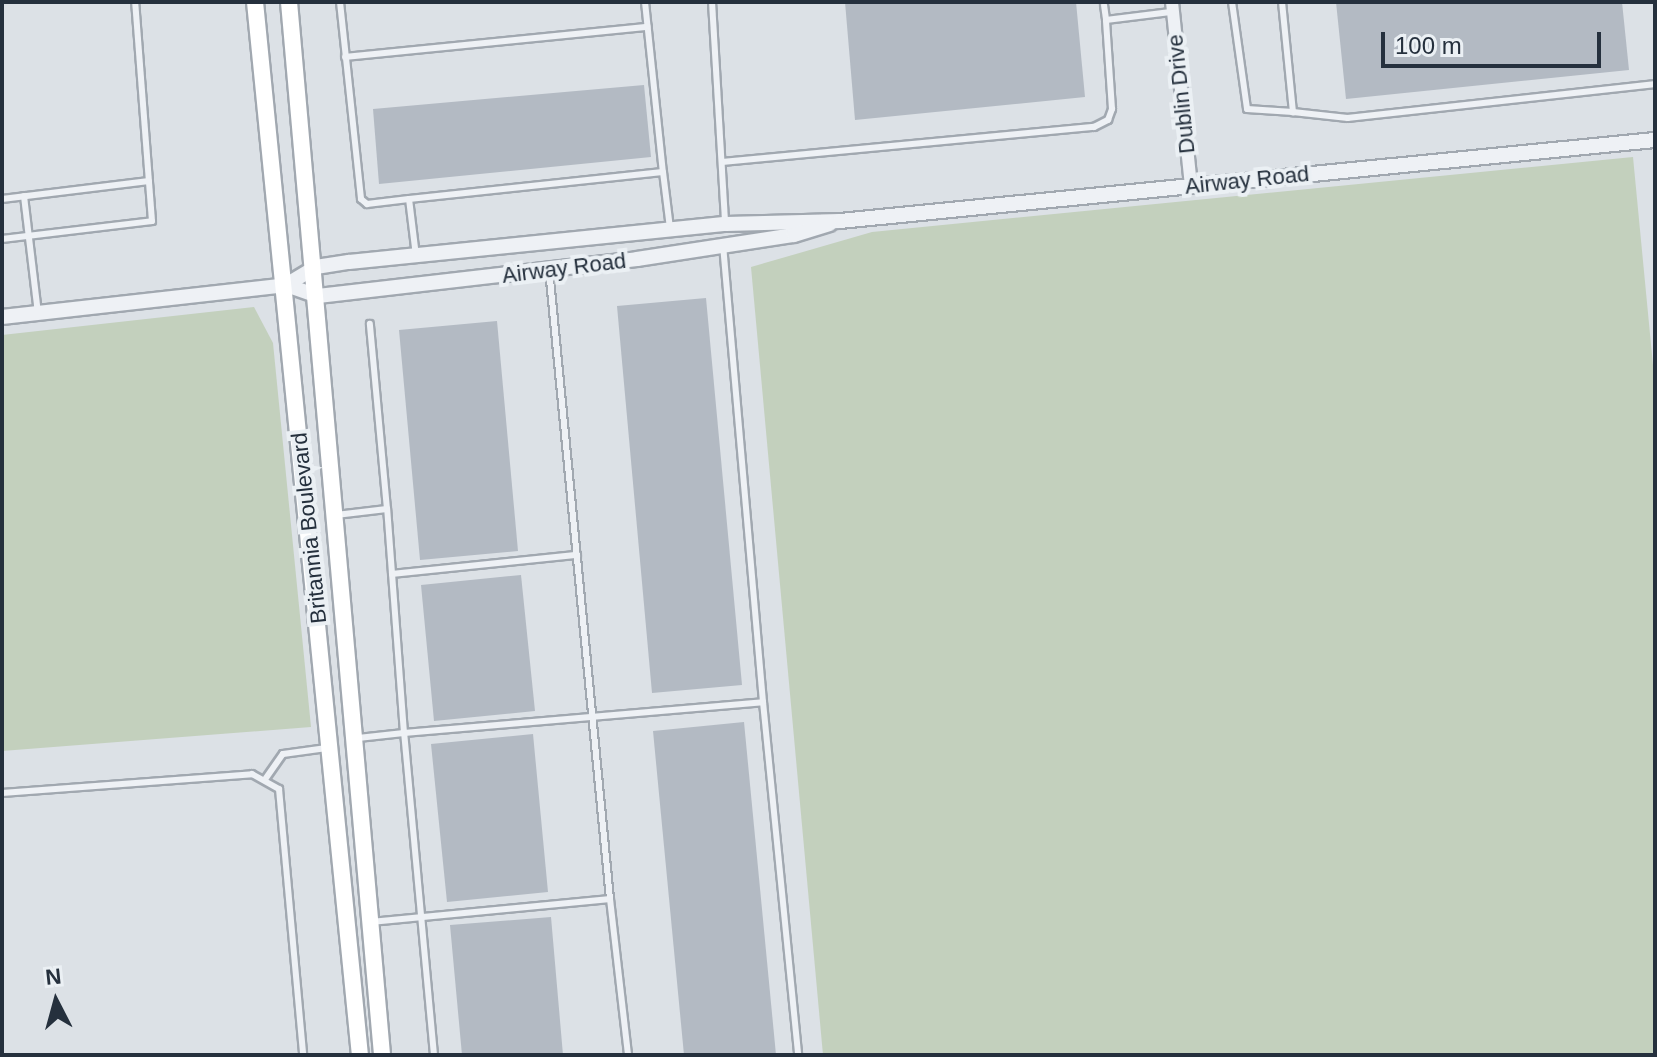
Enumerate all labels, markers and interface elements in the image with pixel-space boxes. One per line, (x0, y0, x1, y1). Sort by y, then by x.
scale bar (1385, 16, 1605, 66)
text: 100 m (1395, 32, 1462, 59)
street label: Dublin Drive (1162, 33, 1200, 155)
street label: Airway Road (1184, 160, 1310, 200)
street label: Airway Road (500, 247, 628, 289)
street label: Britannia Boulevard (286, 431, 332, 625)
north arrow (16, 961, 96, 1041)
text: N (44, 963, 63, 990)

